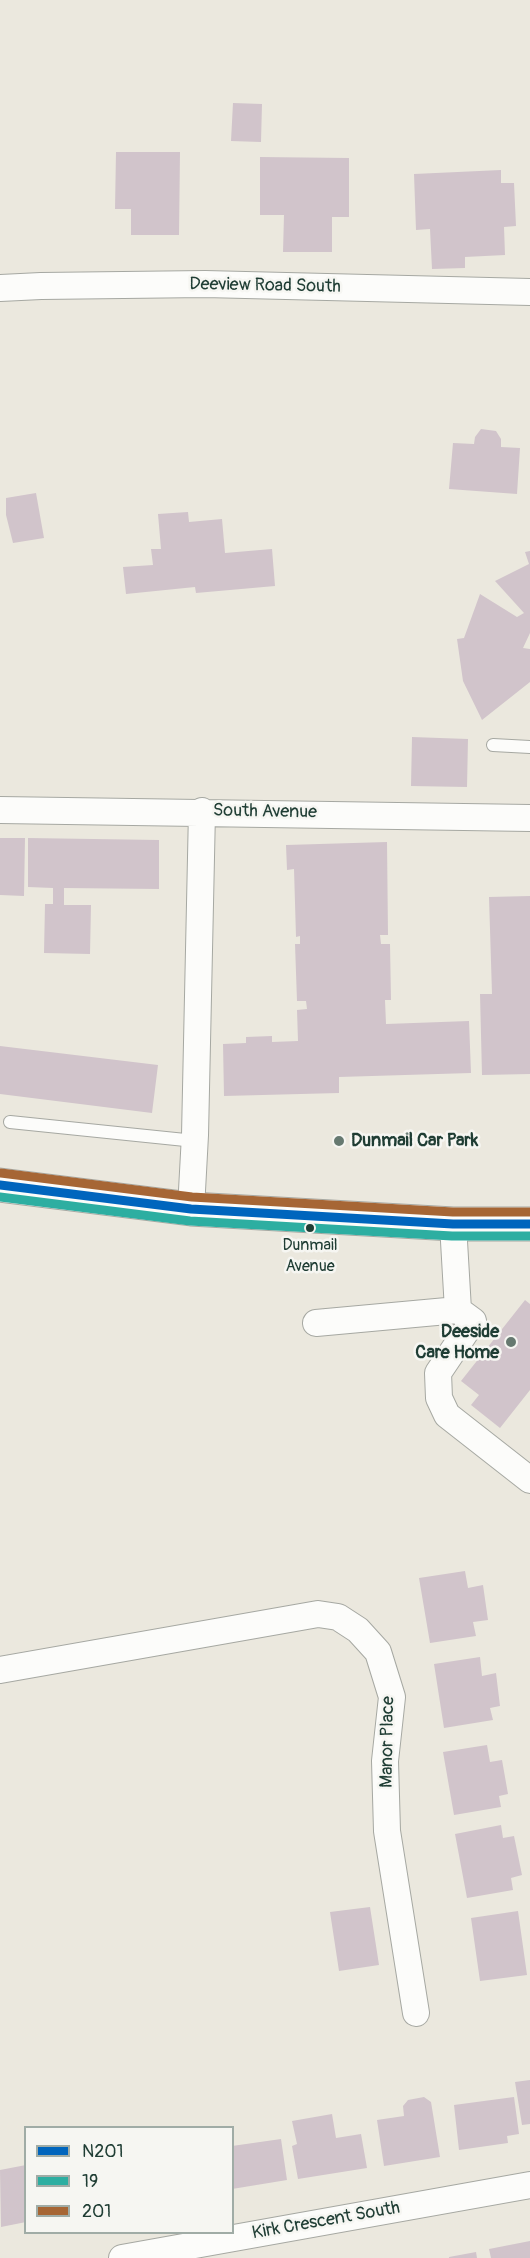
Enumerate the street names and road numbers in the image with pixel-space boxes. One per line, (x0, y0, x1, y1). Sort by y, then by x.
street label: Deeview Road South (189, 274, 341, 298)
street label: South Avenue (213, 800, 317, 824)
street label: Manor Place (376, 1696, 400, 1788)
street label: Kirk Crescent South (250, 2197, 402, 2245)

